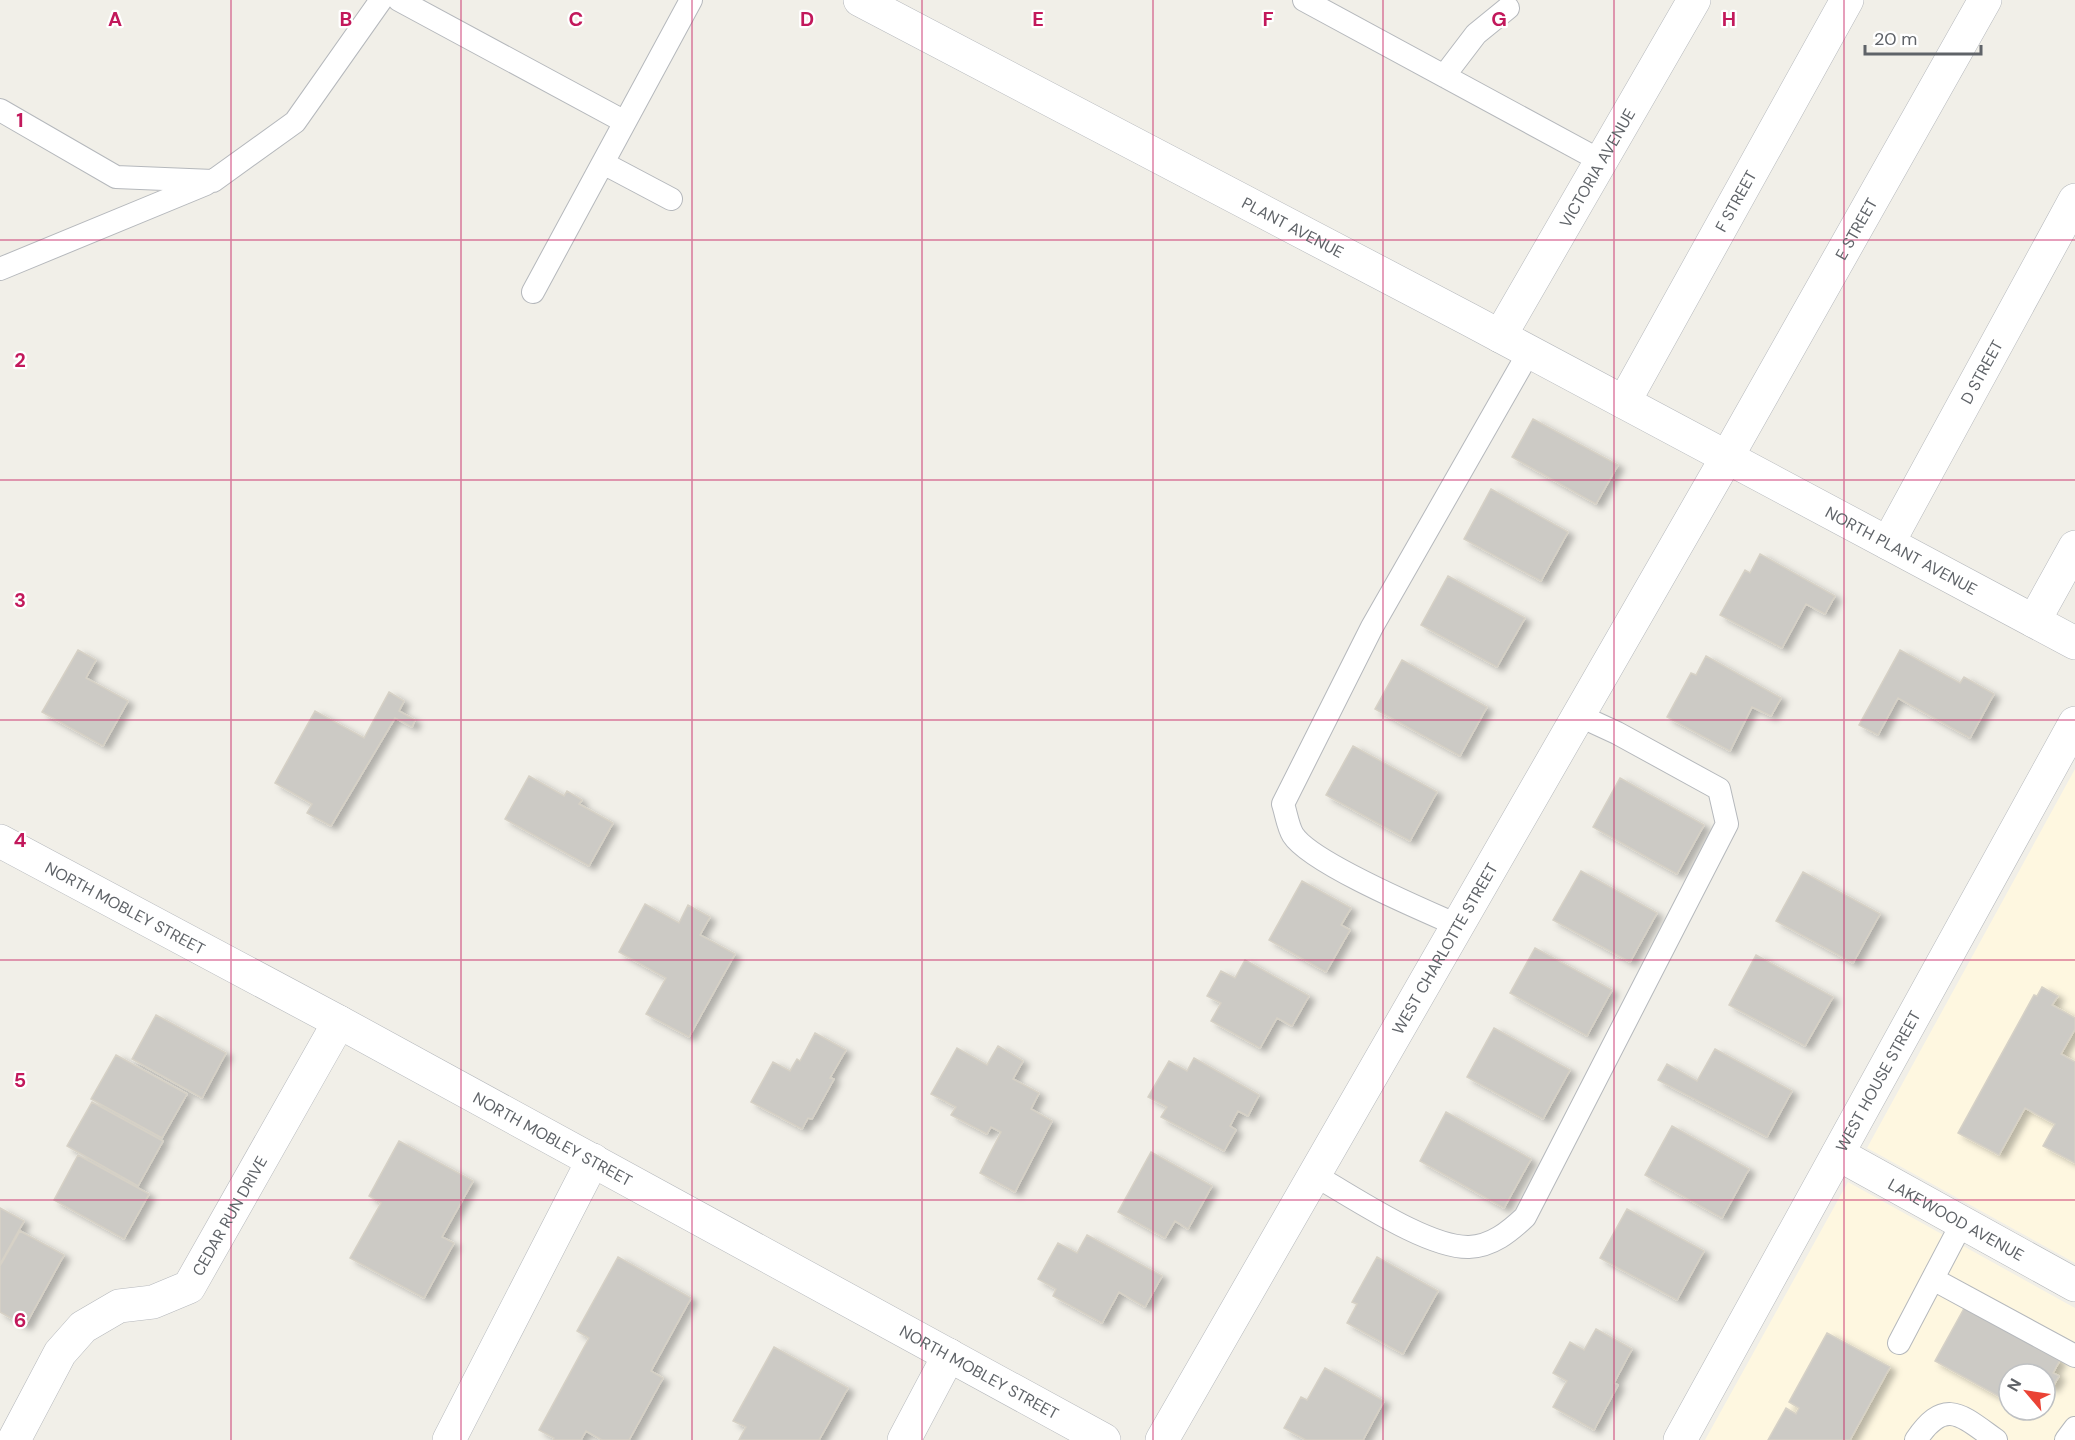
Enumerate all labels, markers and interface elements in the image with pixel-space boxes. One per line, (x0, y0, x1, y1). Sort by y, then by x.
text: A (108, 6, 122, 32)
text: B (340, 6, 352, 32)
text: C (569, 6, 583, 32)
text: D (800, 6, 814, 32)
text: E (1032, 6, 1044, 32)
text: F (1262, 6, 1274, 32)
text: G (1491, 6, 1507, 32)
text: H (1722, 6, 1736, 32)
scale bar (1865, 18, 1980, 56)
text: 20 m (1874, 27, 1917, 51)
street label: VICTORIA AVENUE (1554, 105, 1640, 231)
text: 1 (16, 107, 24, 133)
street label: F STREET (1710, 166, 1761, 235)
street label: PLANT AVENUE (1239, 192, 1348, 262)
street label: E STREET (1830, 194, 1882, 263)
street label: D STREET (1955, 336, 2007, 407)
text: 2 (14, 347, 26, 373)
street label: NORTH PLANT AVENUE (1822, 501, 1981, 599)
text: 3 (14, 587, 26, 613)
text: 4 (14, 827, 27, 853)
street label: NORTH MOBLEY STREET (42, 857, 209, 959)
street label: WEST CHARLOTTE STREET (1387, 859, 1502, 1038)
street label: WEST HOUSE STREET (1831, 1007, 1925, 1155)
text: 5 (14, 1067, 26, 1093)
street label: NORTH MOBLEY STREET (470, 1087, 636, 1191)
street label: CEDAR RUN DRIVE (187, 1152, 272, 1279)
street label: LAKEWOOD AVENUE (1885, 1173, 2028, 1265)
text: 6 (14, 1307, 26, 1333)
street label: NORTH MOBLEY STREET (896, 1320, 1063, 1424)
north arrow (1997, 1362, 2057, 1422)
text: N (2002, 1375, 2026, 1395)

